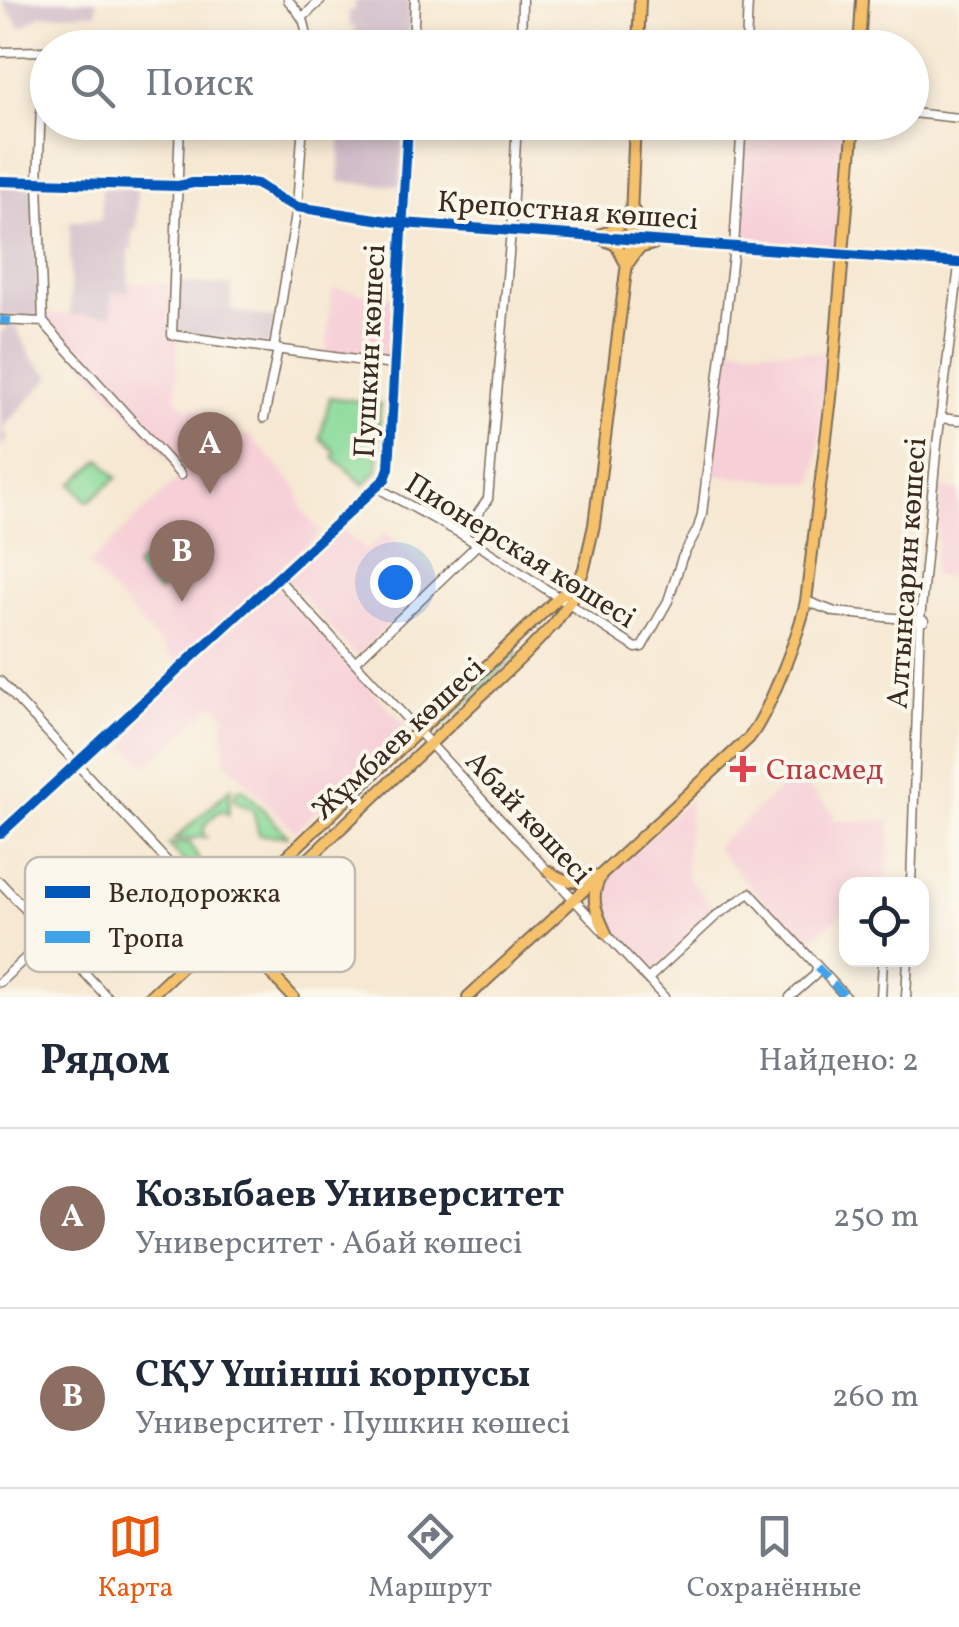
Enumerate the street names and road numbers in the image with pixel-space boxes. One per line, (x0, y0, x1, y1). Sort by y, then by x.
street label: Крепостная көшесі (436, 182, 700, 242)
street label: Пушкин көшесі (344, 243, 398, 459)
street label: Алтынсарин көшесі (878, 436, 938, 710)
street label: Пионерская көшесі (396, 464, 644, 640)
street label: Жұмбаев көшесі (304, 648, 495, 831)
street label: Абай көшесі (454, 742, 601, 895)

